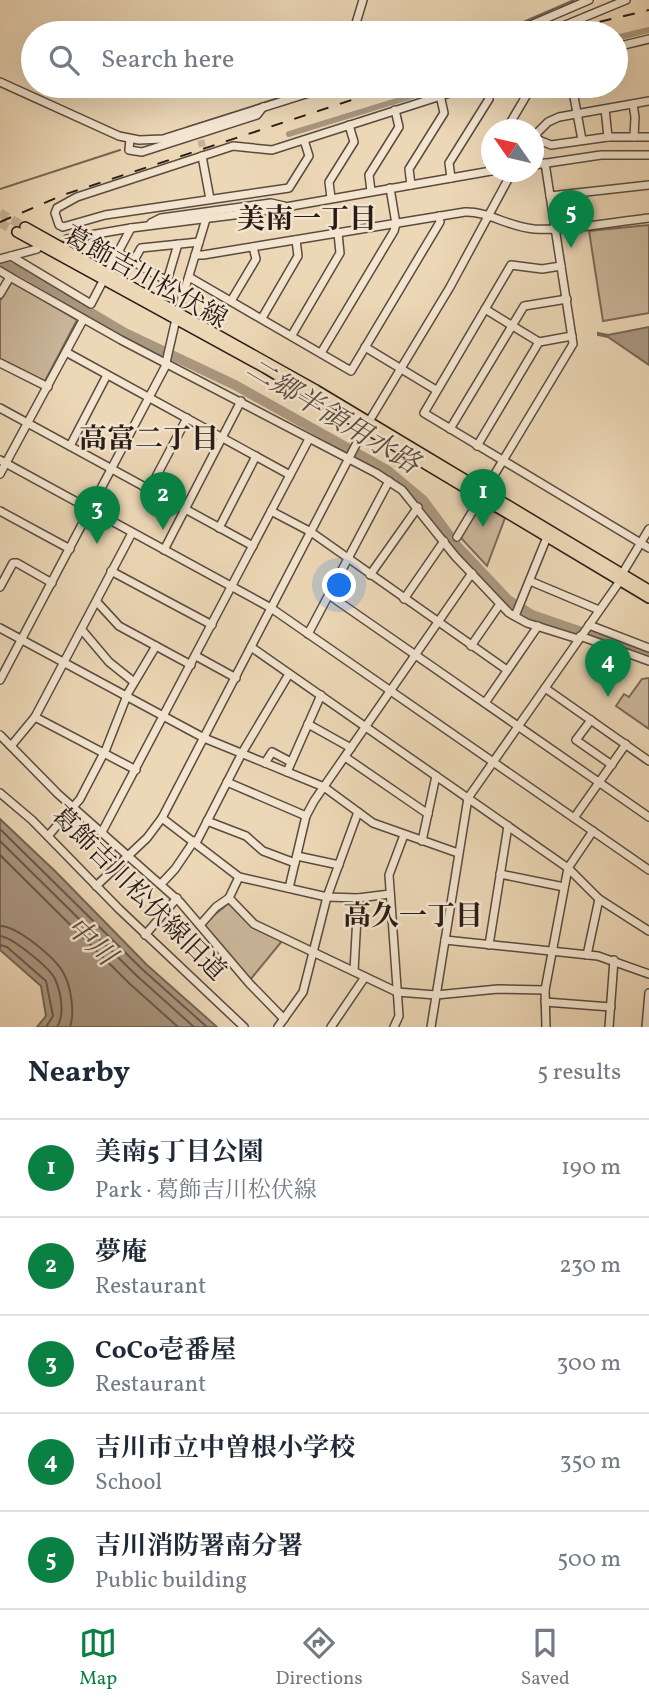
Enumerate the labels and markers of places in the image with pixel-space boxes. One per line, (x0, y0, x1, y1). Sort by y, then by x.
pin: 5 (548, 190, 594, 248)
pin: 1 (460, 469, 506, 527)
pin: 2 (140, 472, 186, 530)
pin: 3 (74, 486, 120, 544)
pin: 4 (585, 639, 631, 697)

